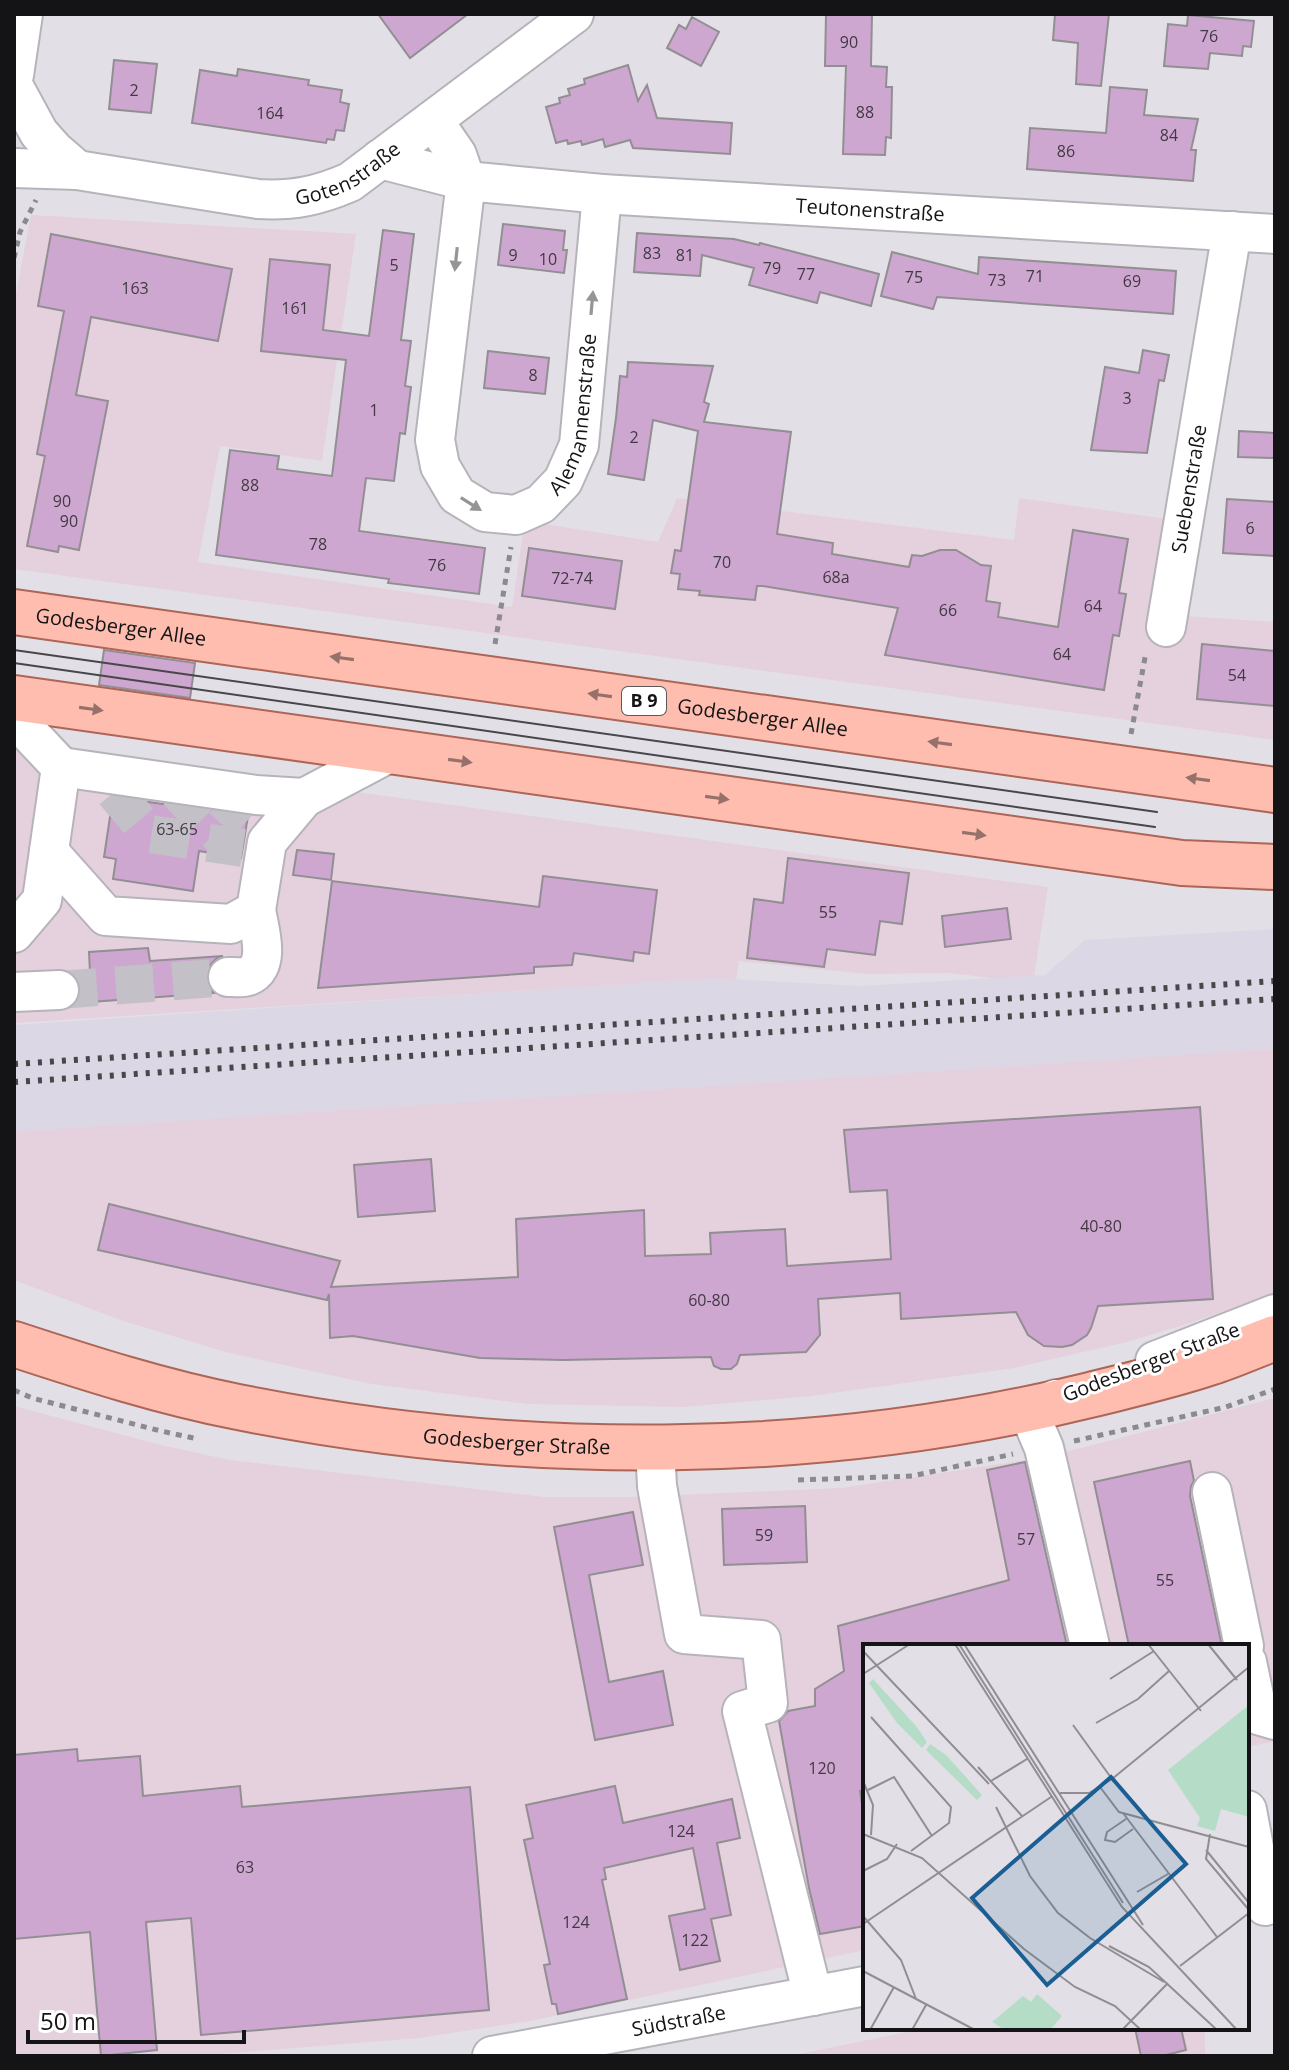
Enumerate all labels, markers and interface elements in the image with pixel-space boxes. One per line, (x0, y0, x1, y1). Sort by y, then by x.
house number: 76 (1200, 25, 1218, 47)
house number: 90 (840, 31, 858, 53)
house number: 2 (129, 79, 139, 101)
house number: 88 (856, 101, 874, 123)
house number: 164 (256, 102, 284, 124)
house number: 84 (1160, 124, 1178, 146)
street label: Gotenstraße (293, 135, 405, 211)
house number: 86 (1057, 140, 1075, 162)
street label: Teutonenstraße (795, 192, 945, 227)
house number: 83 (643, 242, 661, 264)
house number: 9 (508, 244, 518, 266)
house number: 81 (676, 244, 694, 266)
one-way arrow (450, 247, 463, 272)
house number: 10 (539, 248, 557, 270)
house number: 5 (389, 254, 399, 276)
house number: 79 (763, 257, 781, 279)
house number: 77 (797, 263, 815, 285)
house number: 71 (1026, 265, 1044, 287)
house number: 75 (905, 266, 923, 288)
house number: 73 (988, 269, 1006, 291)
house number: 69 (1123, 270, 1141, 292)
house number: 163 (121, 277, 149, 299)
one-way arrow (586, 290, 599, 315)
house number: 161 (281, 297, 309, 319)
street label: Alemannenstraße (542, 332, 602, 501)
house number: 8 (528, 364, 538, 386)
house number: 3 (1122, 387, 1132, 409)
house number: 1 (369, 399, 379, 421)
street label: Suebenstraße (1165, 423, 1213, 555)
house number: 2 (629, 426, 639, 448)
house number: 88 (241, 474, 259, 496)
house number: 90 (53, 490, 71, 512)
one-way arrow (460, 496, 483, 511)
house number: 90 (60, 510, 78, 532)
house number: 6 (1245, 517, 1255, 539)
house number: 78 (309, 533, 327, 555)
house number: 70 (713, 551, 731, 573)
house number: 76 (428, 554, 446, 576)
house number: 68a (822, 566, 850, 588)
house number: 72-74 (551, 567, 593, 589)
house number: 64 (1084, 595, 1102, 617)
house number: 66 (939, 599, 957, 621)
street label: Godesberger Allee (34, 601, 208, 652)
house number: 64 (1053, 643, 1071, 665)
one-way arrow (329, 652, 354, 665)
house number: 54 (1228, 664, 1246, 686)
road number: B 9 (622, 687, 666, 715)
one-way arrow (587, 688, 612, 701)
street label: Godesberger Allee (676, 692, 850, 743)
one-way arrow (79, 703, 104, 716)
one-way arrow (927, 736, 952, 749)
one-way arrow (447, 755, 472, 768)
one-way arrow (1185, 772, 1210, 785)
one-way arrow (705, 792, 730, 805)
house number: 63-65 (156, 818, 198, 840)
one-way arrow (962, 828, 987, 841)
house number: 55 (819, 901, 837, 923)
house number: 40-80 (1080, 1215, 1122, 1237)
house number: 60-80 (688, 1289, 730, 1311)
street label: Godesberger Straße (1058, 1315, 1243, 1408)
street label: Godesberger Straße (422, 1422, 611, 1460)
house number: 59 (755, 1524, 773, 1546)
house number: 57 (1017, 1528, 1035, 1550)
house number: 55 (1156, 1569, 1174, 1591)
inset map (863, 1644, 1249, 2030)
house number: 120 (808, 1757, 836, 1779)
house number: 124 (667, 1820, 695, 1842)
house number: 63 (236, 1856, 254, 1878)
house number: 124 (562, 1911, 590, 1933)
house number: 122 (681, 1929, 709, 1951)
scale bar (28, 1994, 244, 2044)
street label: Südstraße (629, 1998, 728, 2043)
text: 50 m (40, 2004, 96, 2037)

